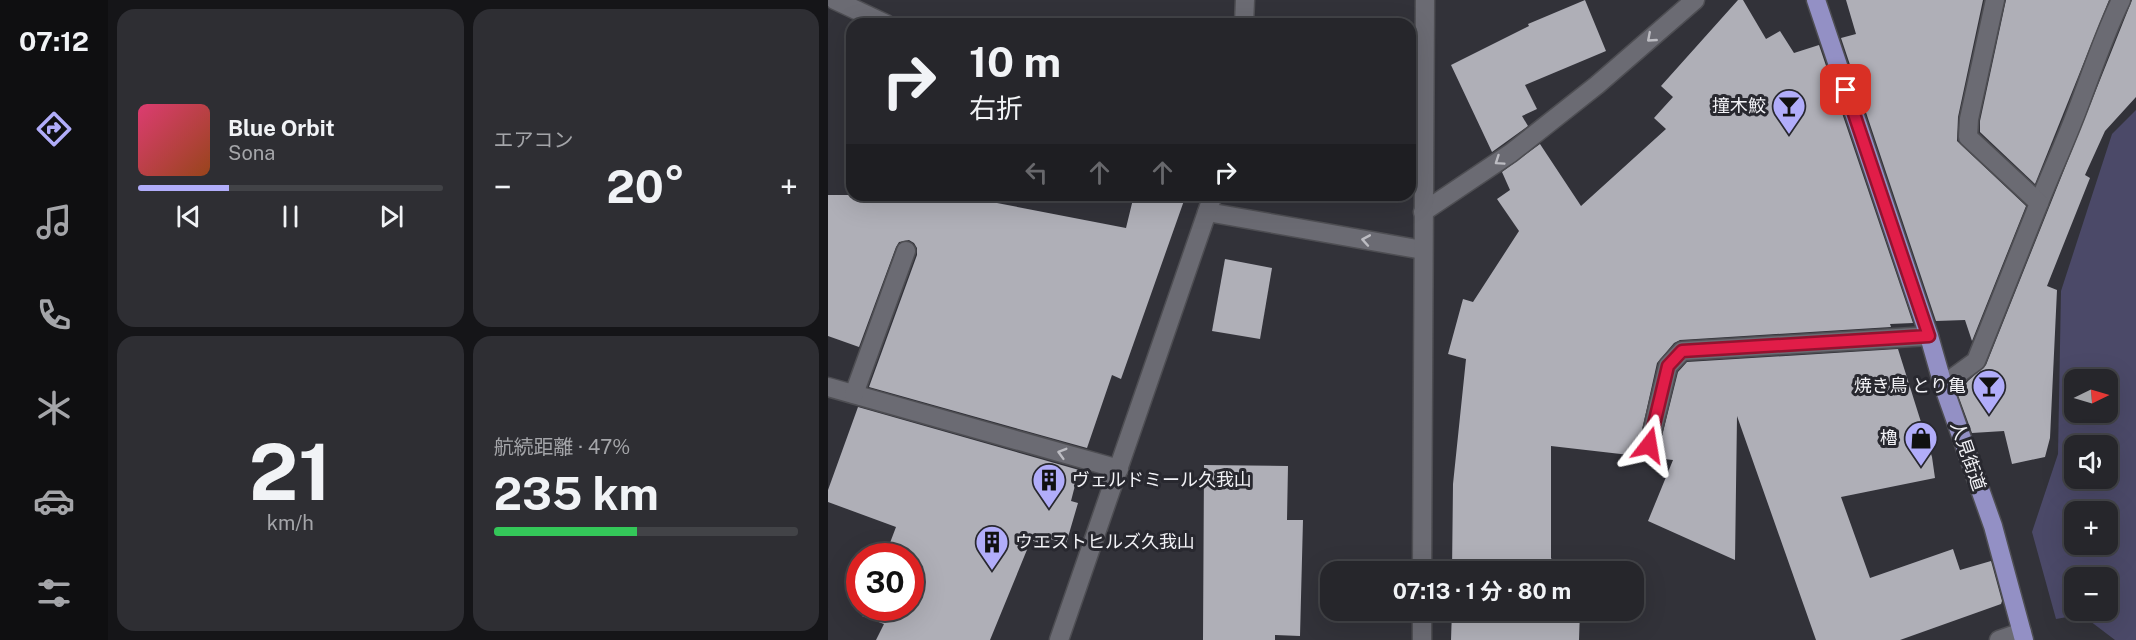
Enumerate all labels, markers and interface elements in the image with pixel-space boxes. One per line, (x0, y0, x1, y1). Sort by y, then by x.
text: 07:12 (19, 25, 89, 57)
one-way arrow (1647, 31, 1658, 42)
text: 10 m (969, 37, 1061, 86)
icon: right (870, 42, 948, 120)
pin (1820, 64, 1871, 115)
icon: arrive (1829, 73, 1862, 106)
bar icon: 撞木鮫 (1771, 88, 1807, 135)
text: 右折 (969, 92, 1023, 124)
place label: 撞木鮫 (1712, 95, 1766, 116)
icon: directions (33, 108, 75, 150)
text: Blue Orbit (228, 115, 335, 141)
text: エアコン (494, 128, 574, 152)
text: Sona (228, 141, 275, 165)
one-way arrow (1495, 154, 1506, 165)
icon: left (1020, 156, 1053, 189)
icon: ahead (1083, 156, 1116, 189)
icon: ahead (1146, 156, 1179, 189)
icon: right (1209, 156, 1242, 189)
text: 20° (606, 160, 685, 213)
text: − (494, 168, 512, 206)
text: + (780, 168, 798, 206)
icon: previous (172, 200, 205, 233)
icon: pause (274, 200, 307, 233)
icon: next (375, 200, 408, 233)
icon: music (33, 201, 75, 243)
one-way arrow (1361, 235, 1370, 247)
icon: phone (33, 294, 75, 336)
bar icon: 焼き鳥 とり亀 (1971, 368, 2007, 415)
north arrow (2064, 369, 2118, 423)
map controls (2064, 369, 2118, 621)
place label: 焼き鳥 とり亀 (1854, 375, 1966, 396)
icon: climate (33, 387, 75, 429)
position arrow (1617, 413, 1681, 477)
street label: 人見街道 (1947, 418, 1990, 493)
shop icon: 櫓 (1903, 420, 1939, 467)
text: 21 (249, 426, 332, 518)
place label: 櫓 (1880, 427, 1898, 448)
text: 航続距離 · 47% (494, 435, 630, 459)
button: sound (2064, 435, 2118, 489)
one-way arrow (1057, 448, 1068, 460)
building icon: ヴェルドミール久我山 (1031, 462, 1067, 509)
text: 235 km (494, 467, 659, 520)
place label: ヴェルドミール久我山 (1072, 469, 1252, 490)
icon: car (33, 480, 75, 522)
button: + (2064, 501, 2118, 555)
text: km/h (267, 511, 314, 535)
building icon: ウエストヒルズ久我山 (974, 524, 1010, 571)
place label: ウエストヒルズ久我山 (1015, 531, 1195, 552)
speed limit sign: 30 (846, 543, 924, 621)
button: − (2064, 567, 2118, 621)
icon: filters (33, 572, 75, 614)
text: 07:13 · 1 分 · 80 m (1393, 578, 1571, 604)

